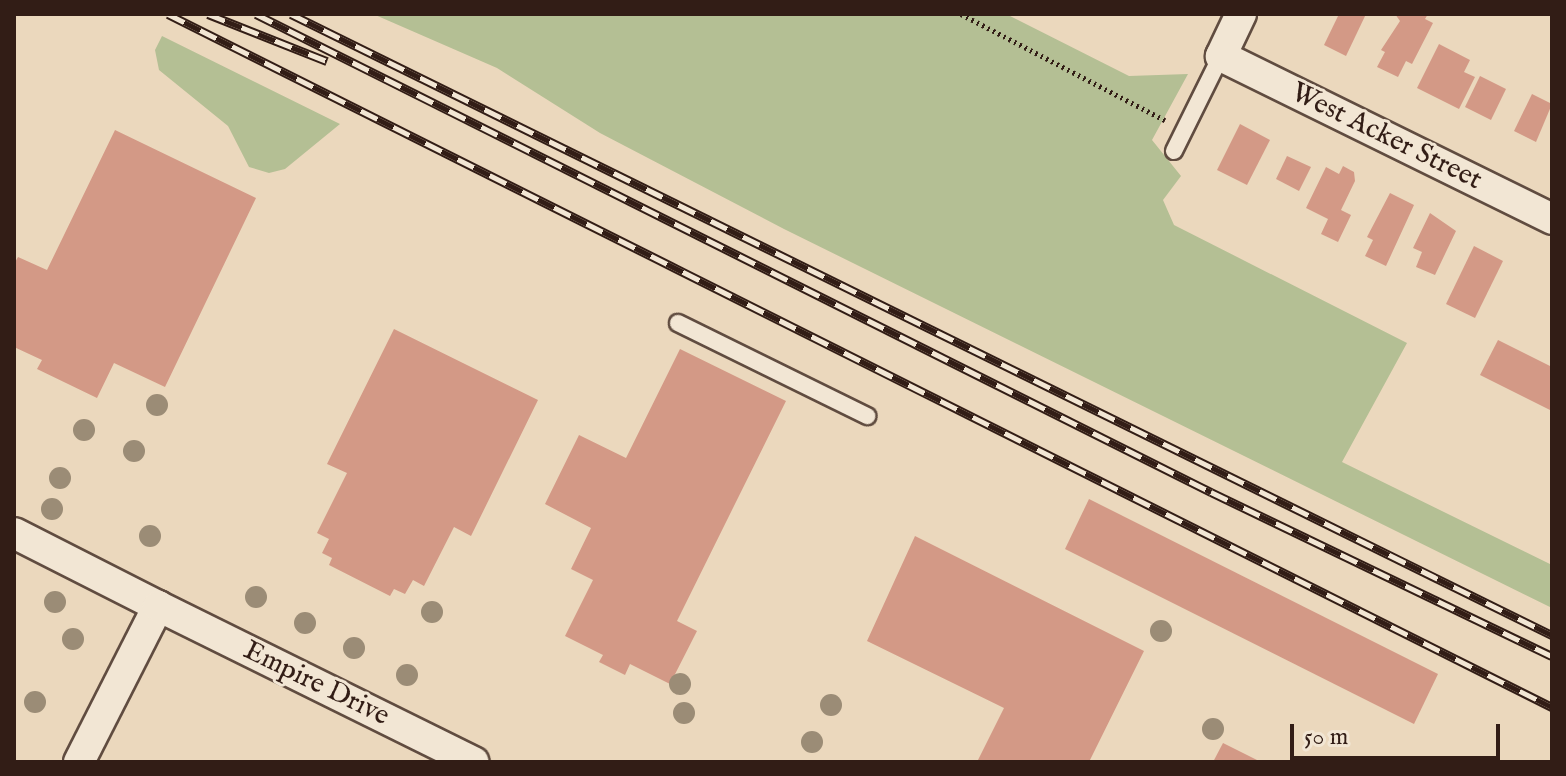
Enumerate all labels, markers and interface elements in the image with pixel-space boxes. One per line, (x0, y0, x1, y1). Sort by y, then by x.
street label: West Acker Street (1285, 76, 1487, 198)
street label: Empire Drive (238, 634, 394, 734)
scale bar (1294, 708, 1504, 758)
text: 50 m (1304, 722, 1348, 753)

